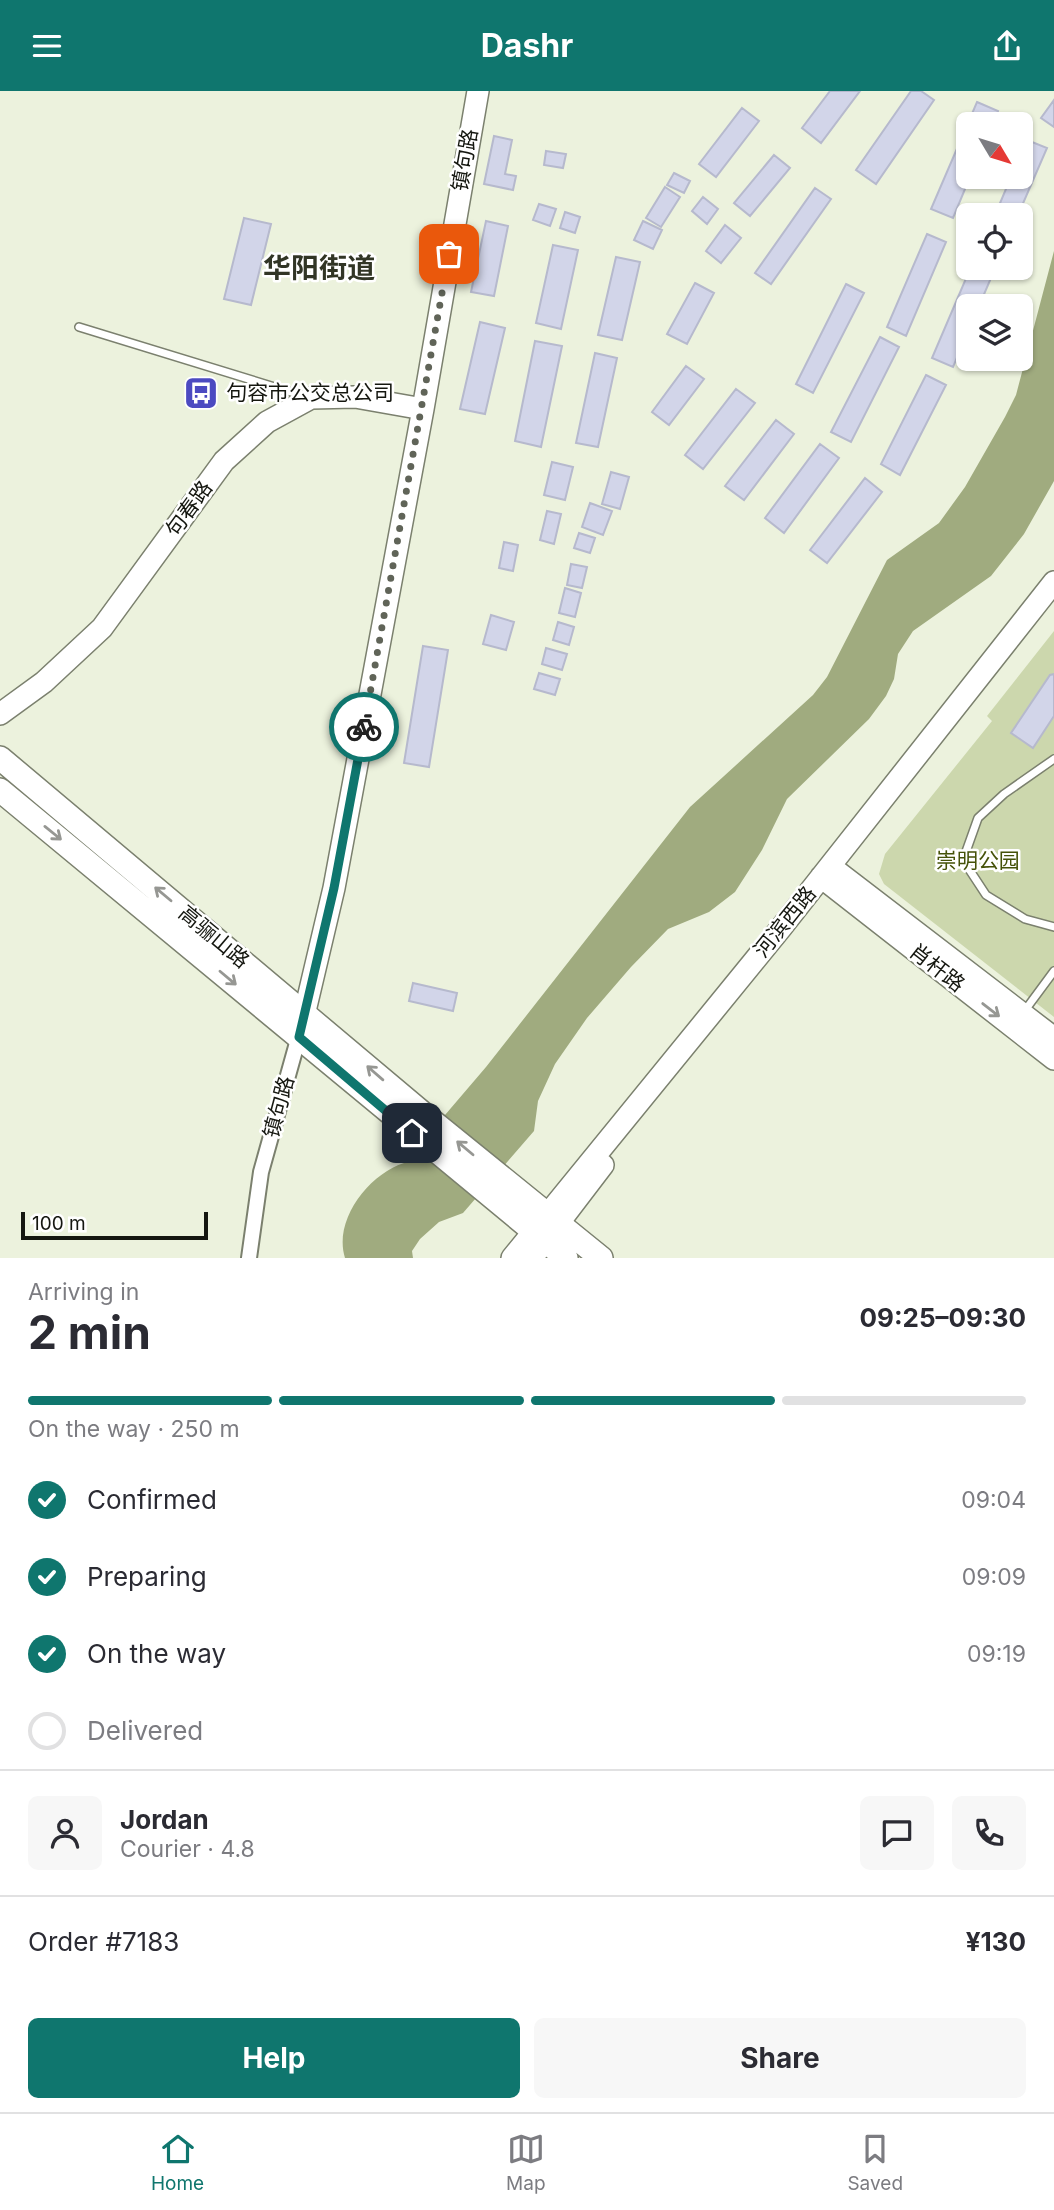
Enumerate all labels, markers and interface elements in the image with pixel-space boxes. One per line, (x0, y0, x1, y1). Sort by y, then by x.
text: Dashr (481, 26, 573, 65)
icon: menu (28, 27, 66, 65)
icon: share (988, 27, 1026, 65)
north arrow (956, 112, 1032, 189)
map controls (956, 112, 1033, 371)
street label: 镇句路 (447, 127, 482, 193)
button: locate (956, 203, 1033, 280)
pin (419, 224, 479, 284)
icon: bag (430, 235, 468, 273)
district label: 华阳街道 (263, 251, 375, 285)
button: layers (956, 294, 1033, 371)
bus stop icon: 句容市公交总公司 (182, 374, 220, 412)
place label: 句容市公交总公司 (226, 380, 394, 405)
street label: 句春路 (160, 476, 217, 542)
courier (329, 692, 399, 762)
icon: bike (345, 708, 383, 746)
one-way arrow (43, 825, 61, 841)
park label: 崇明公园 (936, 848, 1020, 873)
street label: 河滨西路 (748, 881, 821, 962)
one-way arrow (155, 886, 173, 902)
street label: 高骊山路 (174, 900, 255, 973)
street label: 肖杆路 (905, 938, 970, 997)
one-way arrow (219, 970, 237, 986)
one-way arrow (981, 1002, 999, 1017)
one-way arrow (366, 1065, 384, 1081)
street label: 镇句路 (258, 1073, 299, 1141)
pin (382, 1103, 442, 1163)
icon: home (393, 1114, 431, 1152)
one-way arrow (456, 1141, 474, 1156)
scale bar (21, 1209, 208, 1241)
text: 100 m (32, 1212, 86, 1235)
text: Arriving in (28, 1278, 139, 1306)
text: 09:25–09:30 (859, 1302, 1026, 1333)
text: 2 min (28, 1304, 151, 1360)
text: On the way · 250 m (28, 1415, 240, 1443)
icon: check (28, 1481, 66, 1519)
text: Confirmed (87, 1484, 217, 1515)
text: 09:04 (961, 1486, 1026, 1514)
icon: check (28, 1558, 66, 1596)
text: Preparing (87, 1561, 207, 1592)
text: 09:09 (962, 1563, 1026, 1591)
icon: check (28, 1635, 66, 1673)
text: On the way (87, 1638, 226, 1669)
text: 09:19 (967, 1640, 1026, 1668)
text: Delivered (87, 1715, 203, 1746)
button: person (28, 1796, 102, 1870)
button: chat (860, 1796, 934, 1870)
button: phone (952, 1796, 1026, 1870)
text: Jordan (120, 1804, 209, 1835)
text: Courier · 4.8 (120, 1835, 255, 1863)
text: Order #7183 (28, 1926, 179, 1957)
text: ¥130 (966, 1926, 1026, 1957)
button: Help (28, 2018, 520, 2098)
button: Share (534, 2018, 1026, 2098)
tab: Home (151, 2130, 204, 2195)
tab: Map (506, 2130, 546, 2195)
tab: Saved (847, 2130, 903, 2195)

